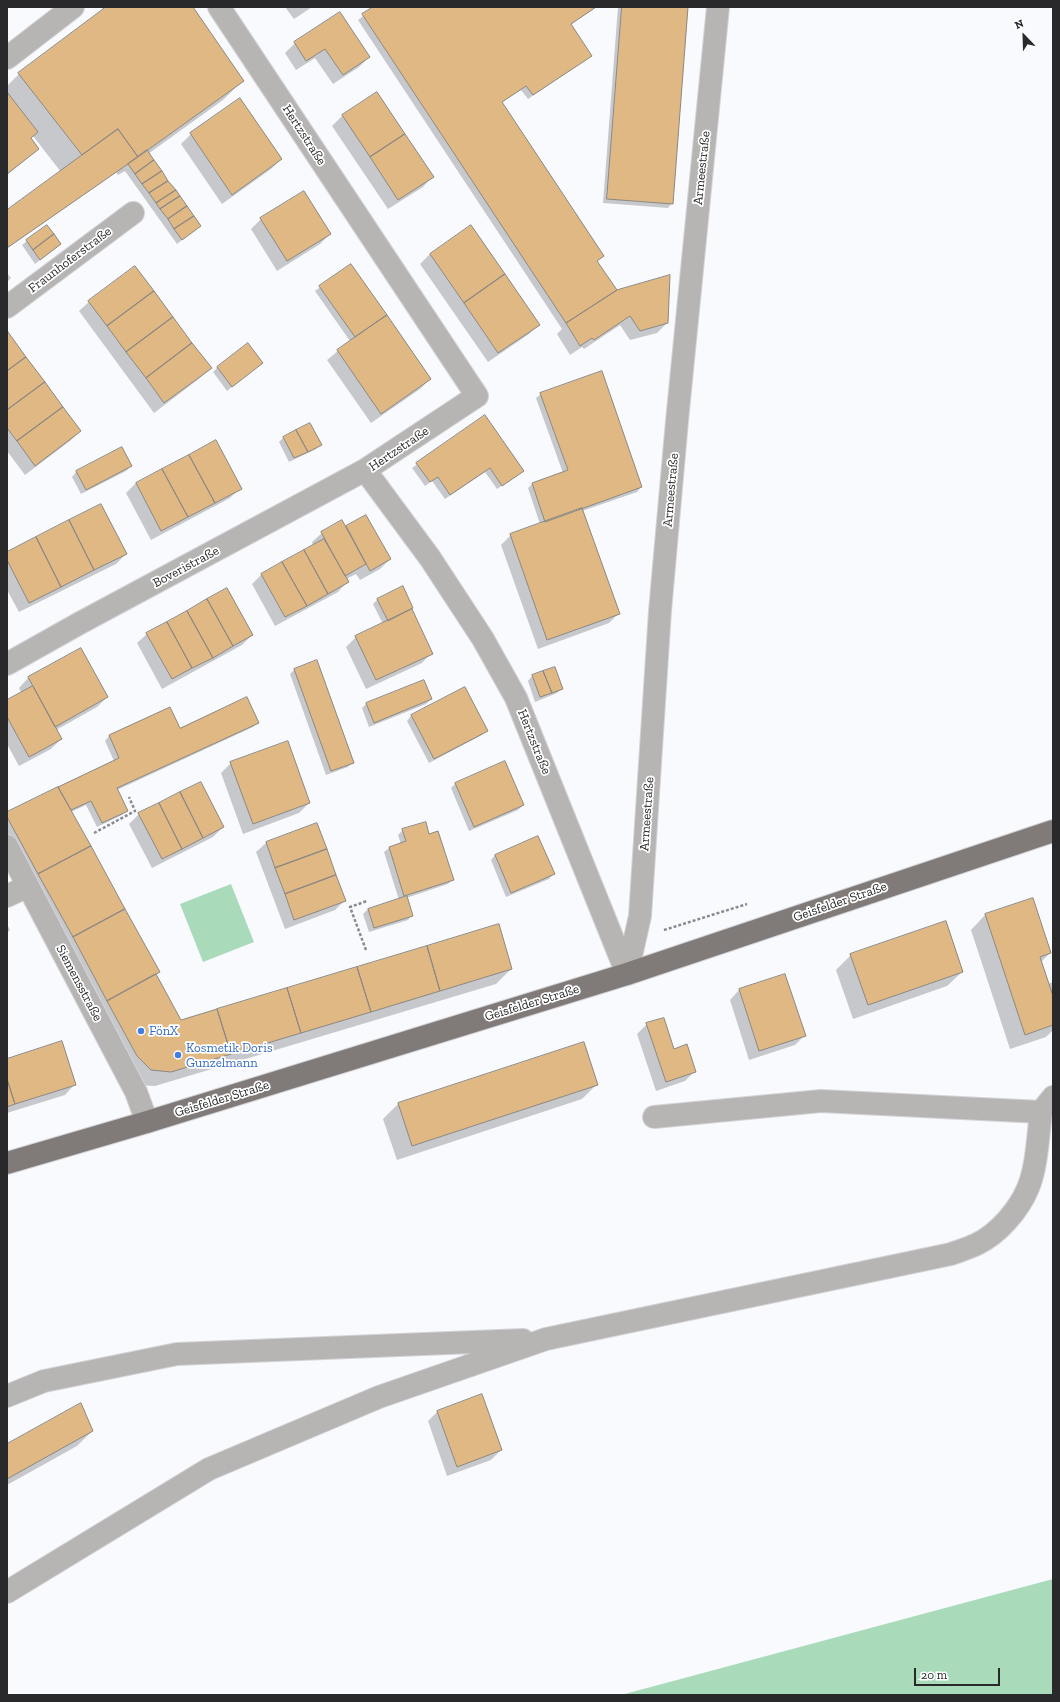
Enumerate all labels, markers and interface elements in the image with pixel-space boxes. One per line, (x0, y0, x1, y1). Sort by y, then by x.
north arrow (1004, 16, 1044, 56)
text: N (1013, 17, 1026, 32)
street label: Hertzstraße (279, 102, 329, 168)
street label: Armeestraße (690, 130, 714, 206)
street label: Fraunhoferstraße (25, 224, 115, 296)
street label: Hertzstraße (366, 423, 432, 475)
street label: Armeestraße (660, 452, 682, 528)
street label: Boveristraße (150, 543, 222, 591)
street label: Hertzstraße (514, 707, 554, 777)
street label: Armeestraße (637, 776, 657, 852)
street label: Geisfelder Straße (791, 879, 889, 925)
street label: Siemensstraße (52, 942, 106, 1024)
street label: Geisfelder Straße (483, 981, 581, 1025)
place label: FönX (149, 1023, 178, 1039)
marker: FönX (136, 1026, 146, 1036)
place label: Kosmetik Doris Gunzelmann (186, 1040, 273, 1071)
marker: Kosmetik Doris Gunzelmann (173, 1050, 183, 1060)
street label: Geisfelder Straße (173, 1077, 271, 1121)
scale bar (916, 1660, 1002, 1686)
text: 20 m (921, 1668, 947, 1682)

